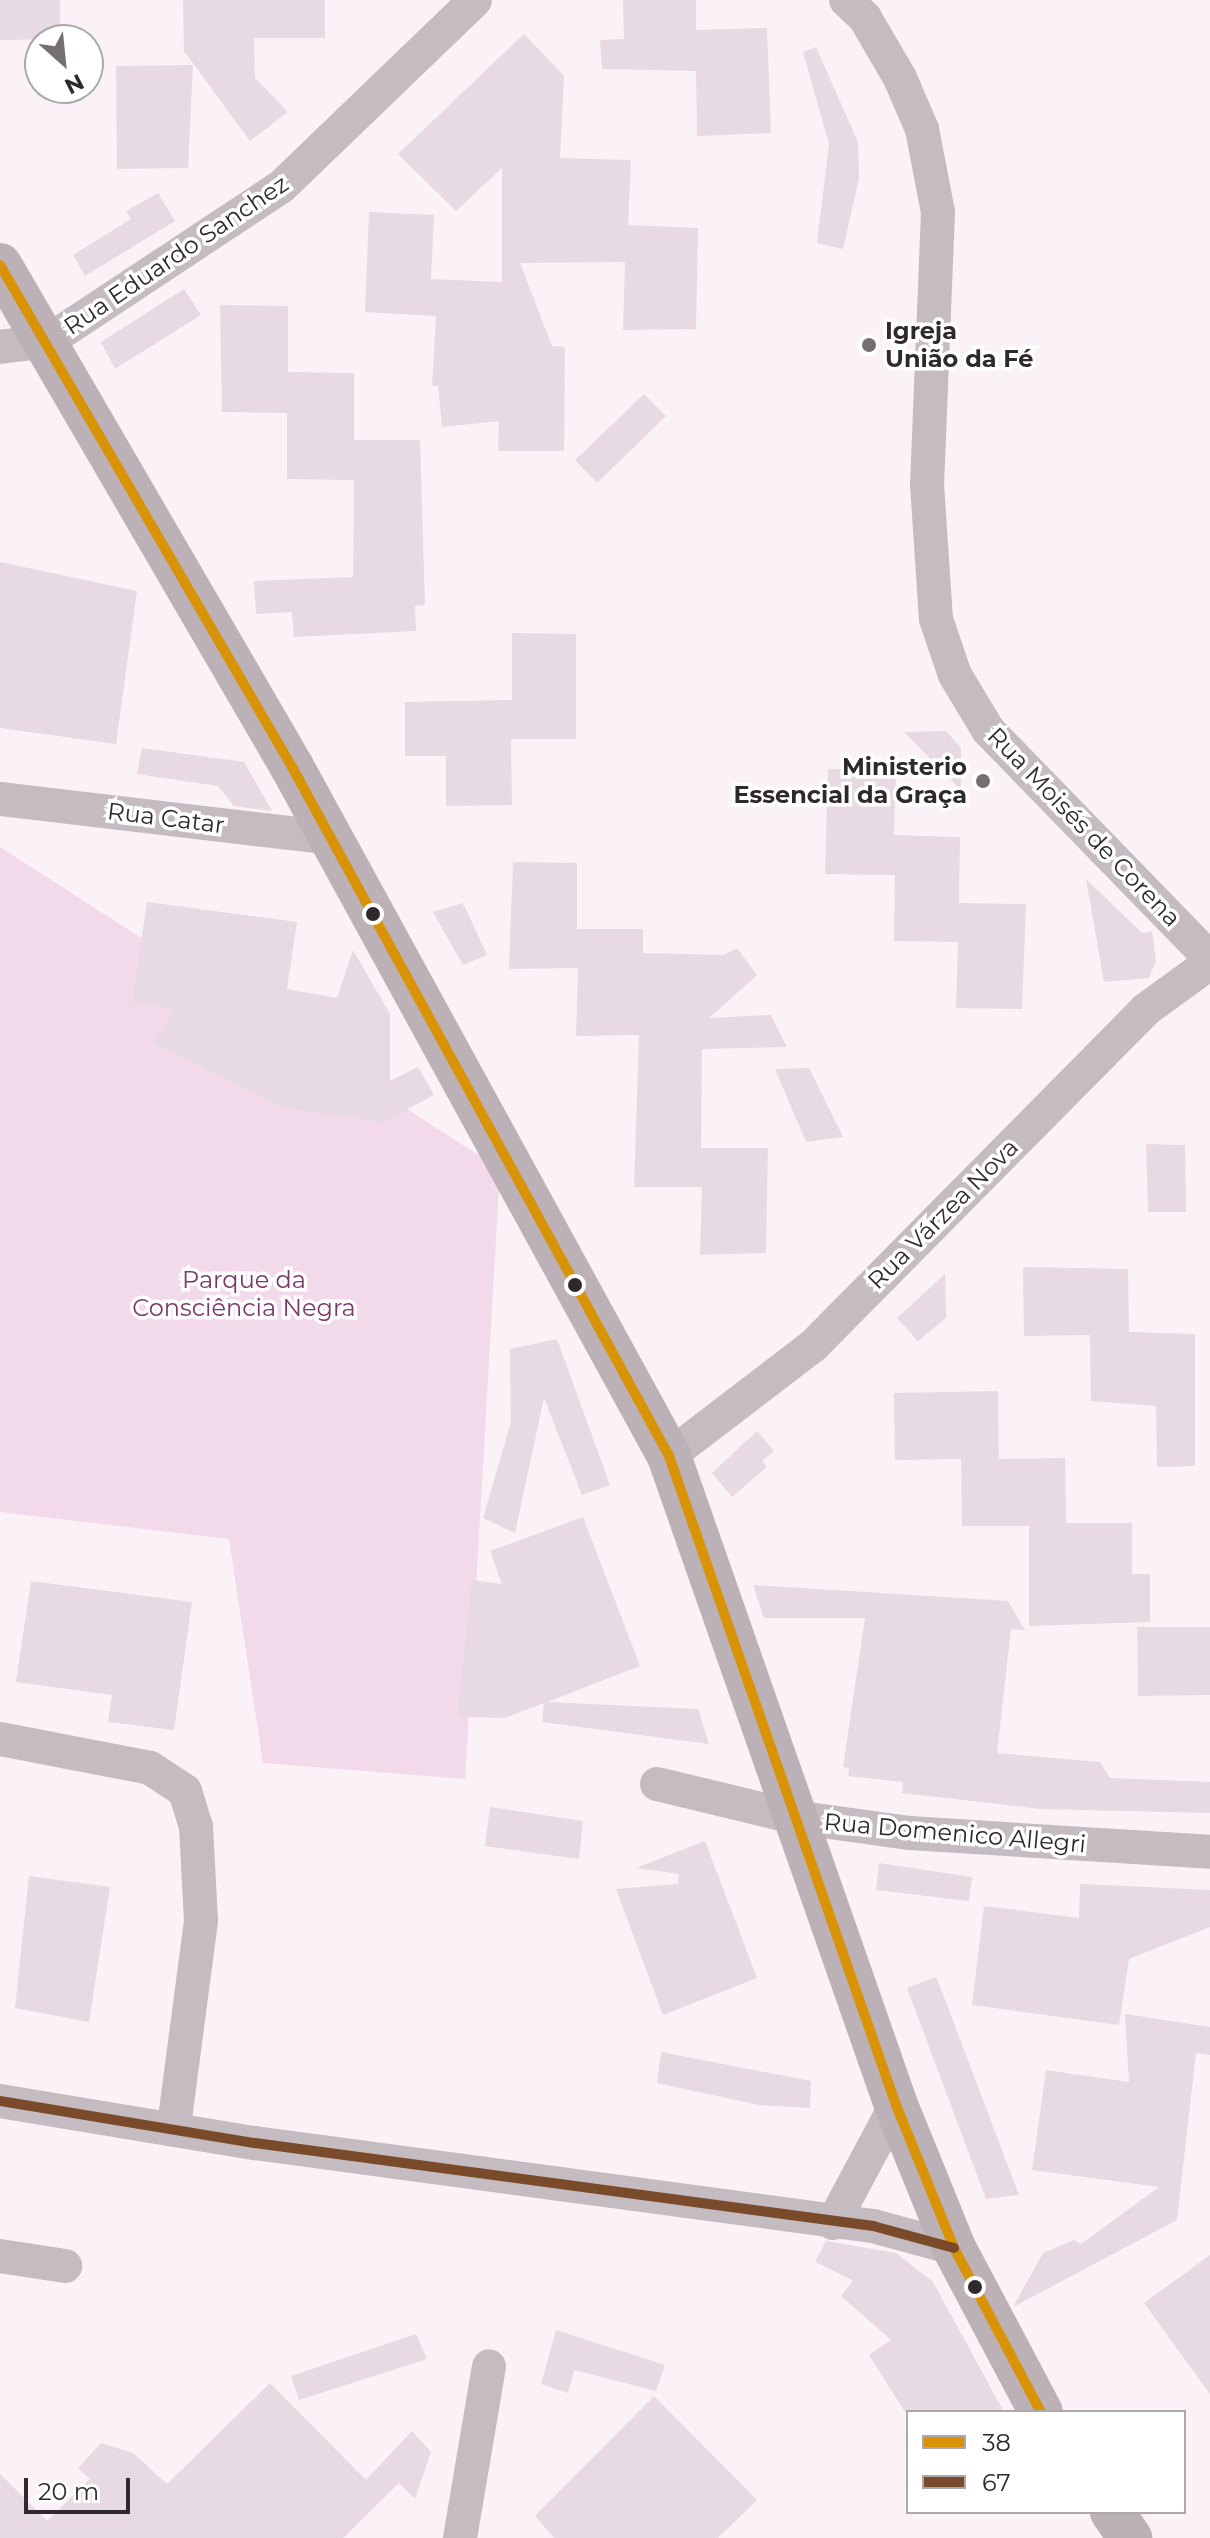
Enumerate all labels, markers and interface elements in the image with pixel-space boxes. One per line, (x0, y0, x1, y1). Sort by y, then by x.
north arrow (24, 24, 104, 104)
text: N (60, 68, 88, 100)
street label: Rua Eduardo Sanchez (58, 169, 294, 341)
place label: Igreja União da Fé (885, 317, 1033, 373)
marker: Igreja União da Fé (860, 336, 878, 354)
street label: Rua Moisés de Corena (981, 722, 1187, 932)
place label: Ministerio Essencial da Graça (734, 753, 967, 809)
marker: Ministerio Essencial da Graça (974, 772, 992, 790)
street label: Rua Catar (106, 797, 226, 839)
unlabelled marker (365, 906, 381, 922)
street label: Rua Várzea Nova (862, 1133, 1024, 1295)
park label: Parque da Consciência Negra (132, 1266, 356, 1322)
unlabelled marker (567, 1277, 583, 1293)
street label: Rua Domenico Allegri (823, 1807, 1087, 1859)
unlabelled marker (967, 2279, 983, 2295)
legend (906, 2410, 1186, 2514)
text: 38 (982, 2428, 1011, 2457)
scale bar (28, 2462, 134, 2512)
text: 67 (982, 2468, 1011, 2497)
text: 20 m (38, 2477, 99, 2506)

